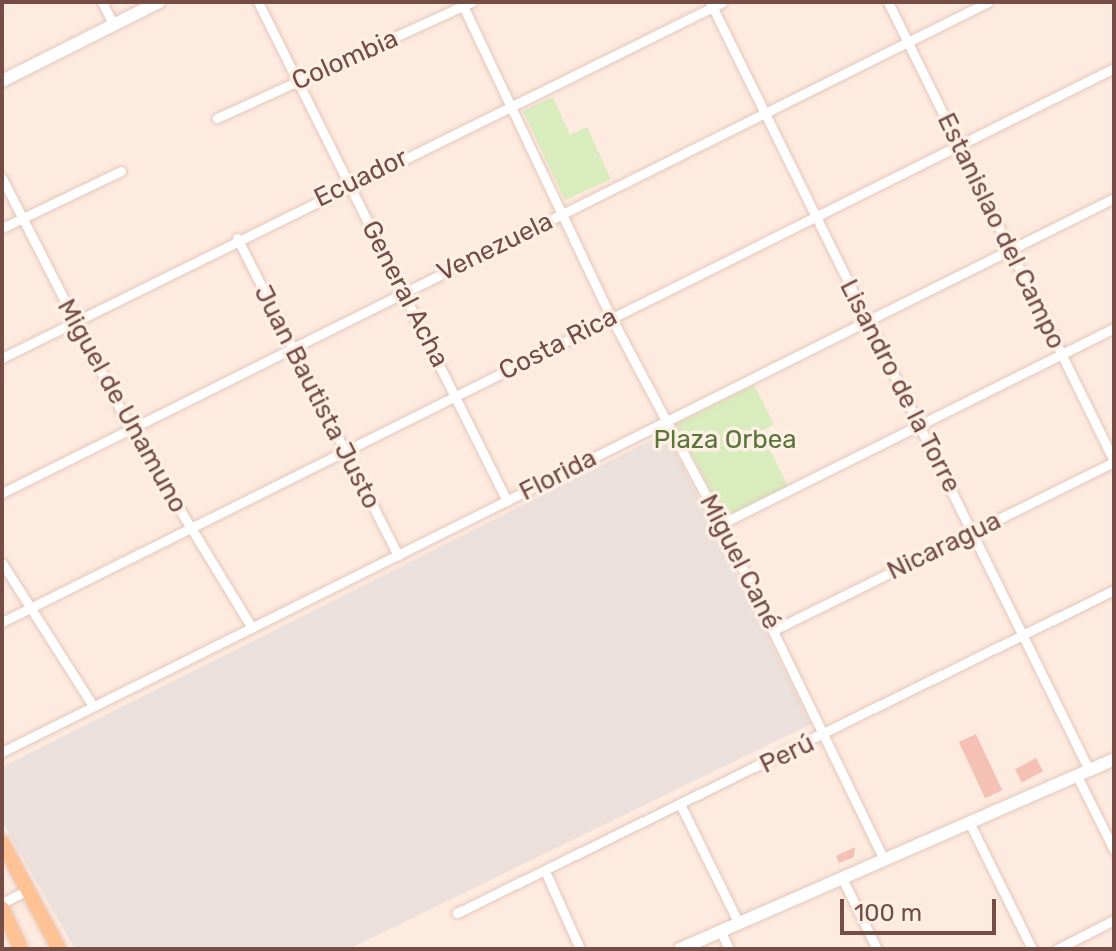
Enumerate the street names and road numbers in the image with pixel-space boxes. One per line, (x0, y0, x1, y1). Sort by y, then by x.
street label: Colombia (287, 23, 403, 97)
street label: Estanislao del Campo (930, 108, 1072, 354)
street label: Ecuador (309, 142, 413, 214)
street label: Venezuela (432, 206, 558, 288)
street label: General Acha (355, 215, 455, 373)
street label: Lisandro de la Torre (833, 274, 967, 498)
street label: Juan Bautista Justo (247, 280, 387, 514)
street label: Miguel de Unamuno (50, 294, 194, 518)
street label: Costa Rica (494, 301, 622, 387)
street label: Florida (514, 442, 602, 508)
street label: Miguel Cané (693, 489, 787, 635)
street label: Nicaragua (882, 505, 1006, 587)
street label: Perú (755, 728, 819, 780)

